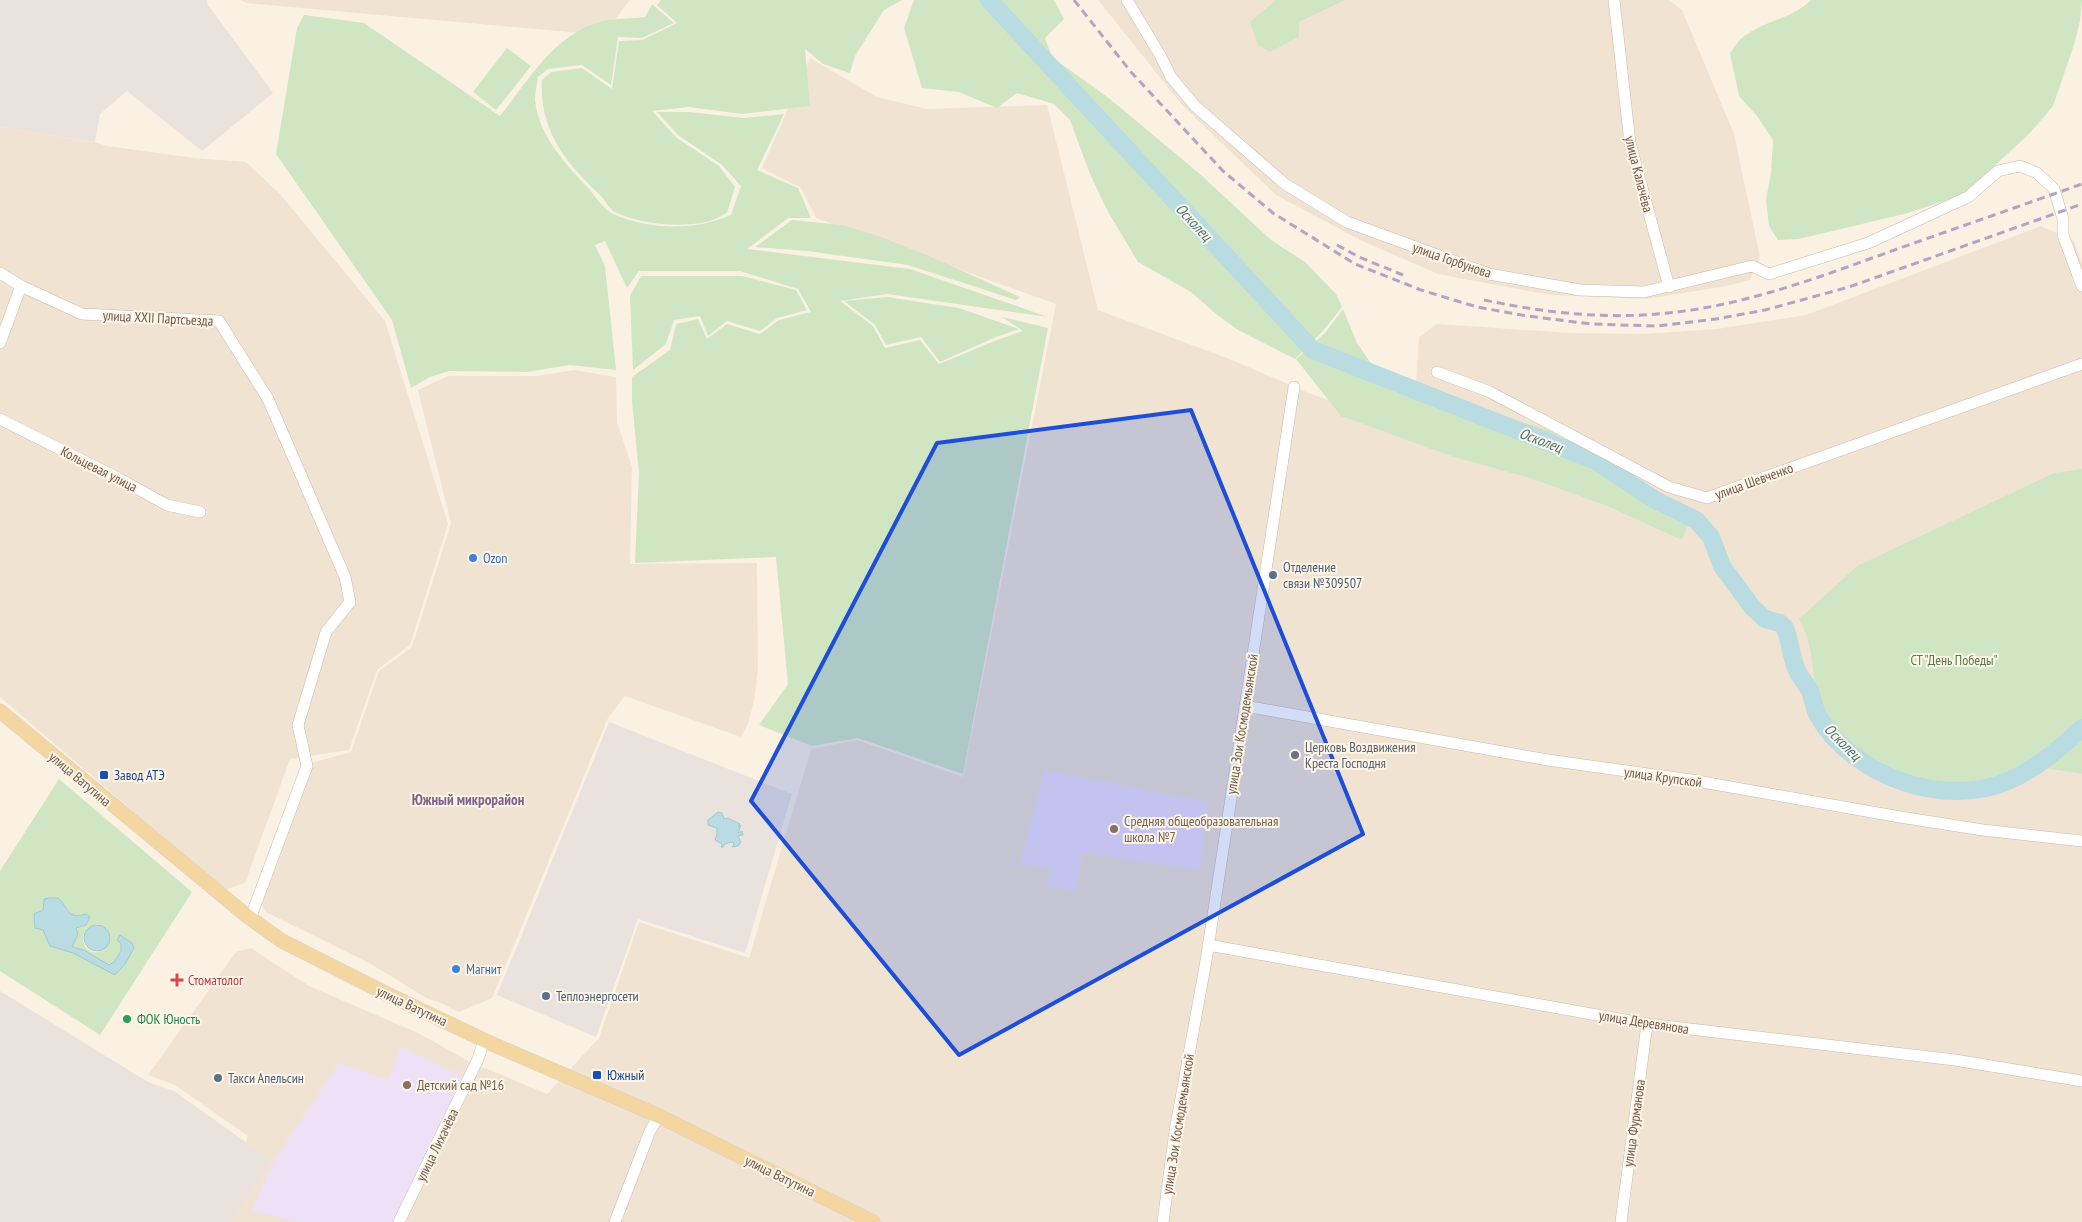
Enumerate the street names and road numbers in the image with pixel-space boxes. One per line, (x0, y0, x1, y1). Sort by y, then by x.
street label: улица Калачёва (1621, 134, 1657, 214)
street label: улица Горбунова (1410, 238, 1494, 282)
street label: улица XXII Партсъезда (102, 306, 214, 330)
street label: Кольцевая улица (58, 442, 140, 496)
street label: улица Шевченко (1713, 459, 1795, 503)
street label: улица Зои Космодемьянской (1222, 652, 1262, 796)
street label: улица Ватутина (45, 748, 115, 810)
street label: улица Крупской (1623, 763, 1703, 791)
street label: улица Ватутина (374, 982, 450, 1030)
street label: улица Деревянова (1598, 1006, 1690, 1038)
street label: улица Зои Космодемьянской (1158, 1052, 1198, 1196)
street label: улица Фурманова (1619, 1078, 1649, 1168)
street label: улица Лихачёва (412, 1106, 462, 1184)
street label: улица Ватутина (742, 1151, 818, 1201)

